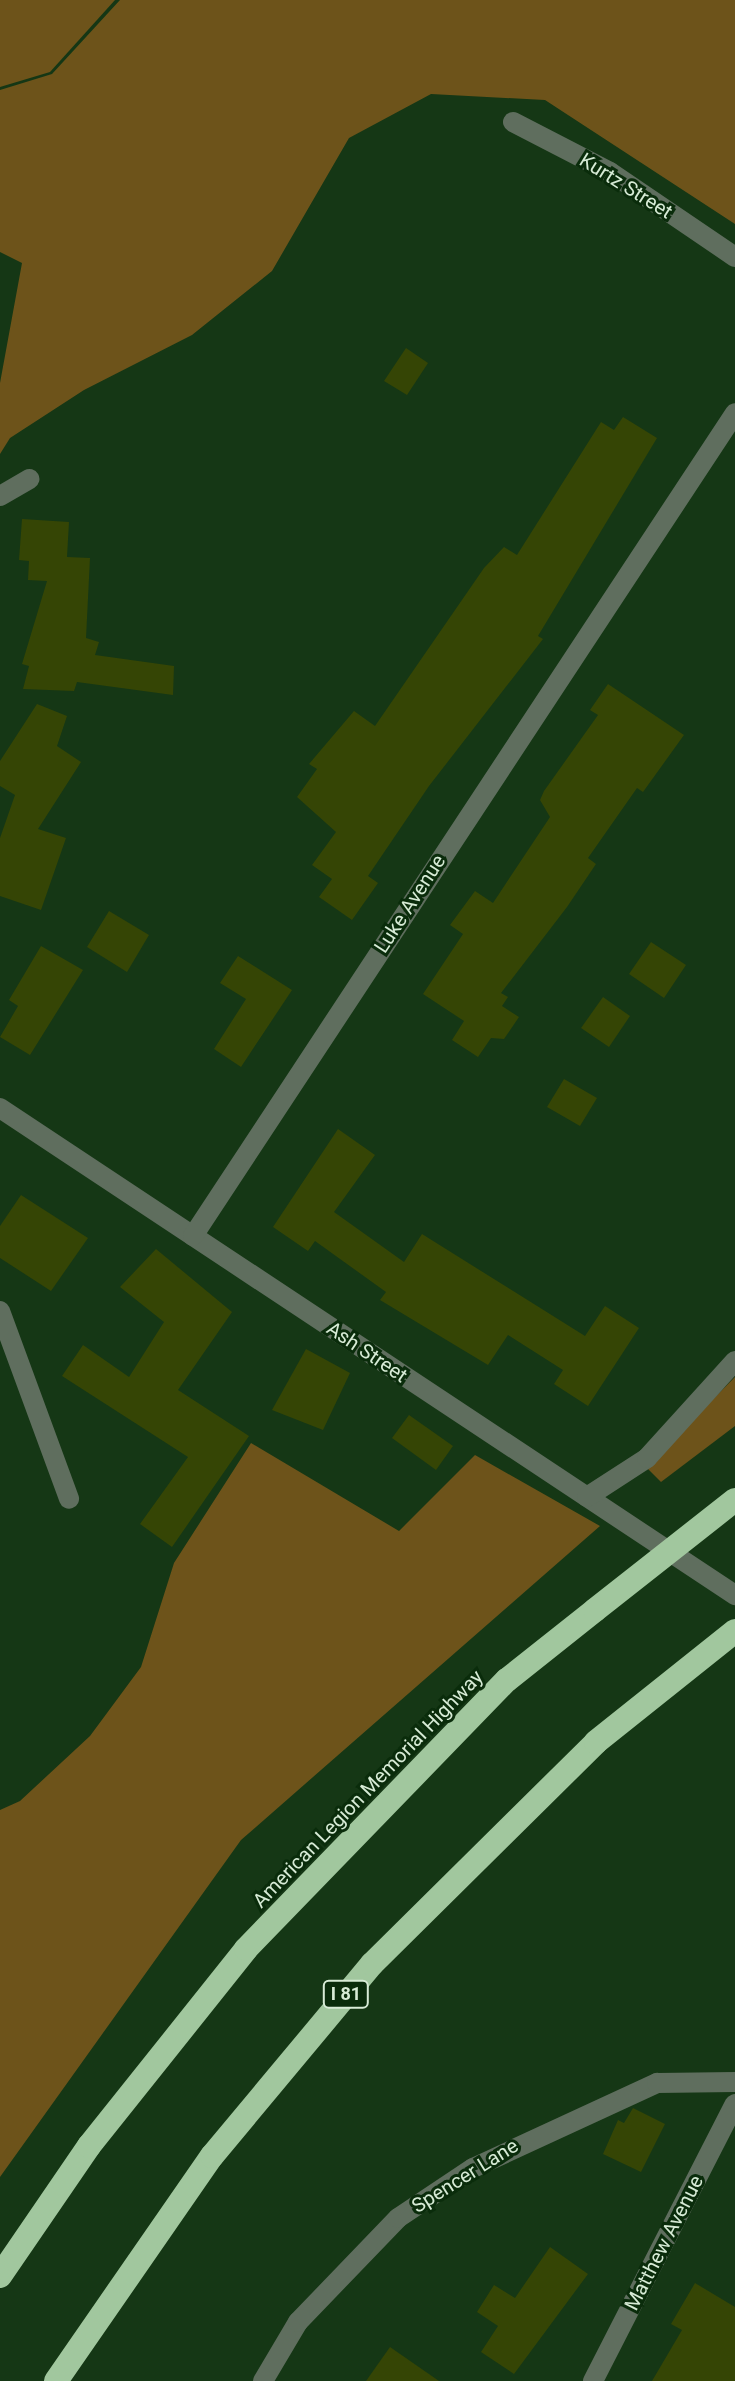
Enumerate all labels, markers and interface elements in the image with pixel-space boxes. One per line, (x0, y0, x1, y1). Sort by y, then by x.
street label: Kurtz Street (575, 148, 677, 224)
street label: Luke Avenue (369, 850, 451, 958)
street label: Ash Street (322, 1316, 412, 1388)
street label: American Legion Memorial Highway (248, 1665, 488, 1913)
road number: I 81 (322, 1980, 370, 2008)
street label: Spencer Lane (407, 2134, 523, 2218)
street label: Matthew Avenue (620, 2171, 708, 2315)

